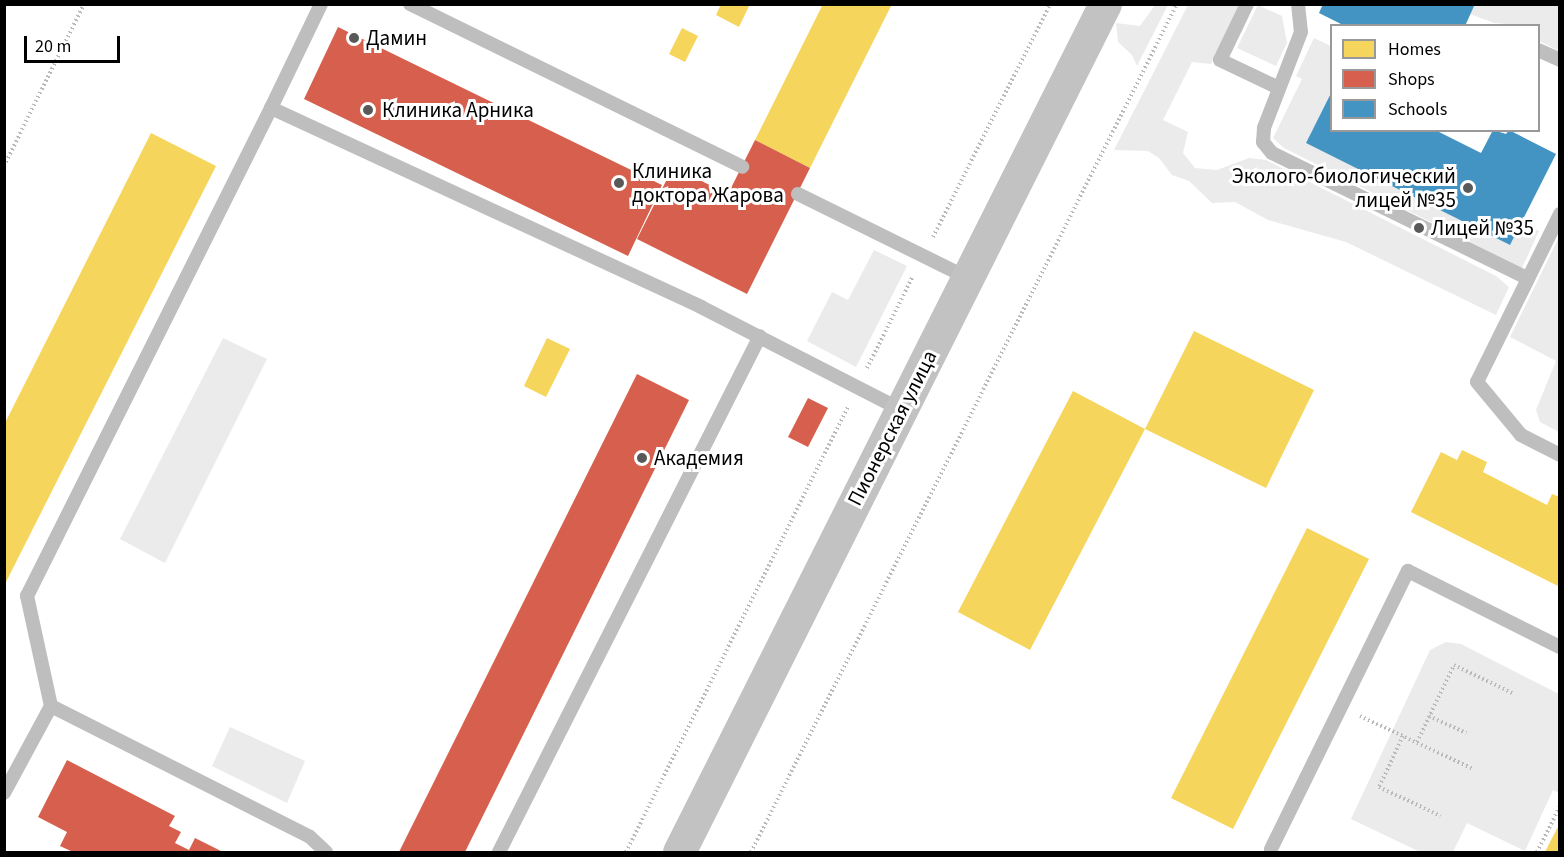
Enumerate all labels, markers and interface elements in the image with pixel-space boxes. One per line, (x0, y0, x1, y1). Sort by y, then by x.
scale bar (27, 24, 123, 62)
legend (1330, 24, 1540, 132)
place label: Дамин (366, 25, 427, 51)
marker: Дамин (347, 31, 361, 45)
text: 20 m (35, 34, 71, 59)
text: Homes (1388, 37, 1441, 62)
text: Shops (1388, 67, 1435, 92)
place label: Клиника Арника (382, 97, 534, 123)
text: Schools (1388, 97, 1447, 122)
marker: Клиника Арника (359, 101, 377, 119)
place label: Клиника доктора Жарова (632, 158, 784, 208)
place label: Эколого-биологический лицей №35 (1232, 163, 1456, 213)
marker: Клиника доктора Жарова (610, 174, 628, 192)
marker: Эколого-биологический лицей №35 (1461, 181, 1475, 195)
place label: Лицей №35 (1431, 215, 1534, 241)
marker: Лицей №35 (1412, 221, 1426, 235)
street label: Пионерская улица (842, 346, 942, 510)
place label: Академия (654, 445, 744, 471)
marker: Академия (635, 451, 649, 465)

